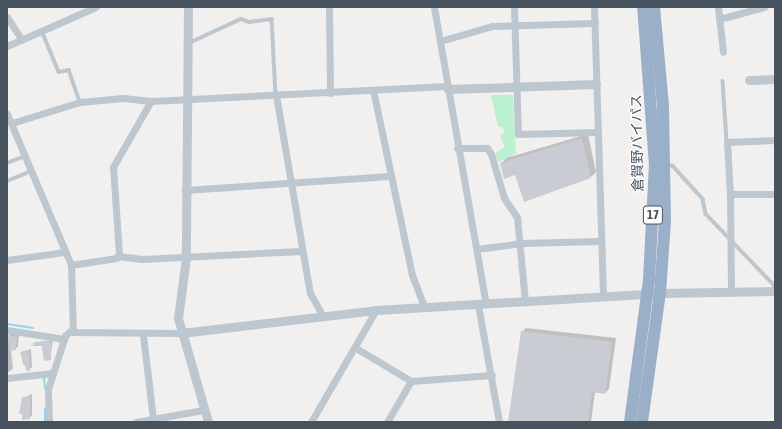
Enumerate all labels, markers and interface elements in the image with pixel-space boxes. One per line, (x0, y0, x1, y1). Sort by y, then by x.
street label: 倉賀野バイパス (628, 94, 646, 192)
road number: 17 (642, 204, 664, 226)

